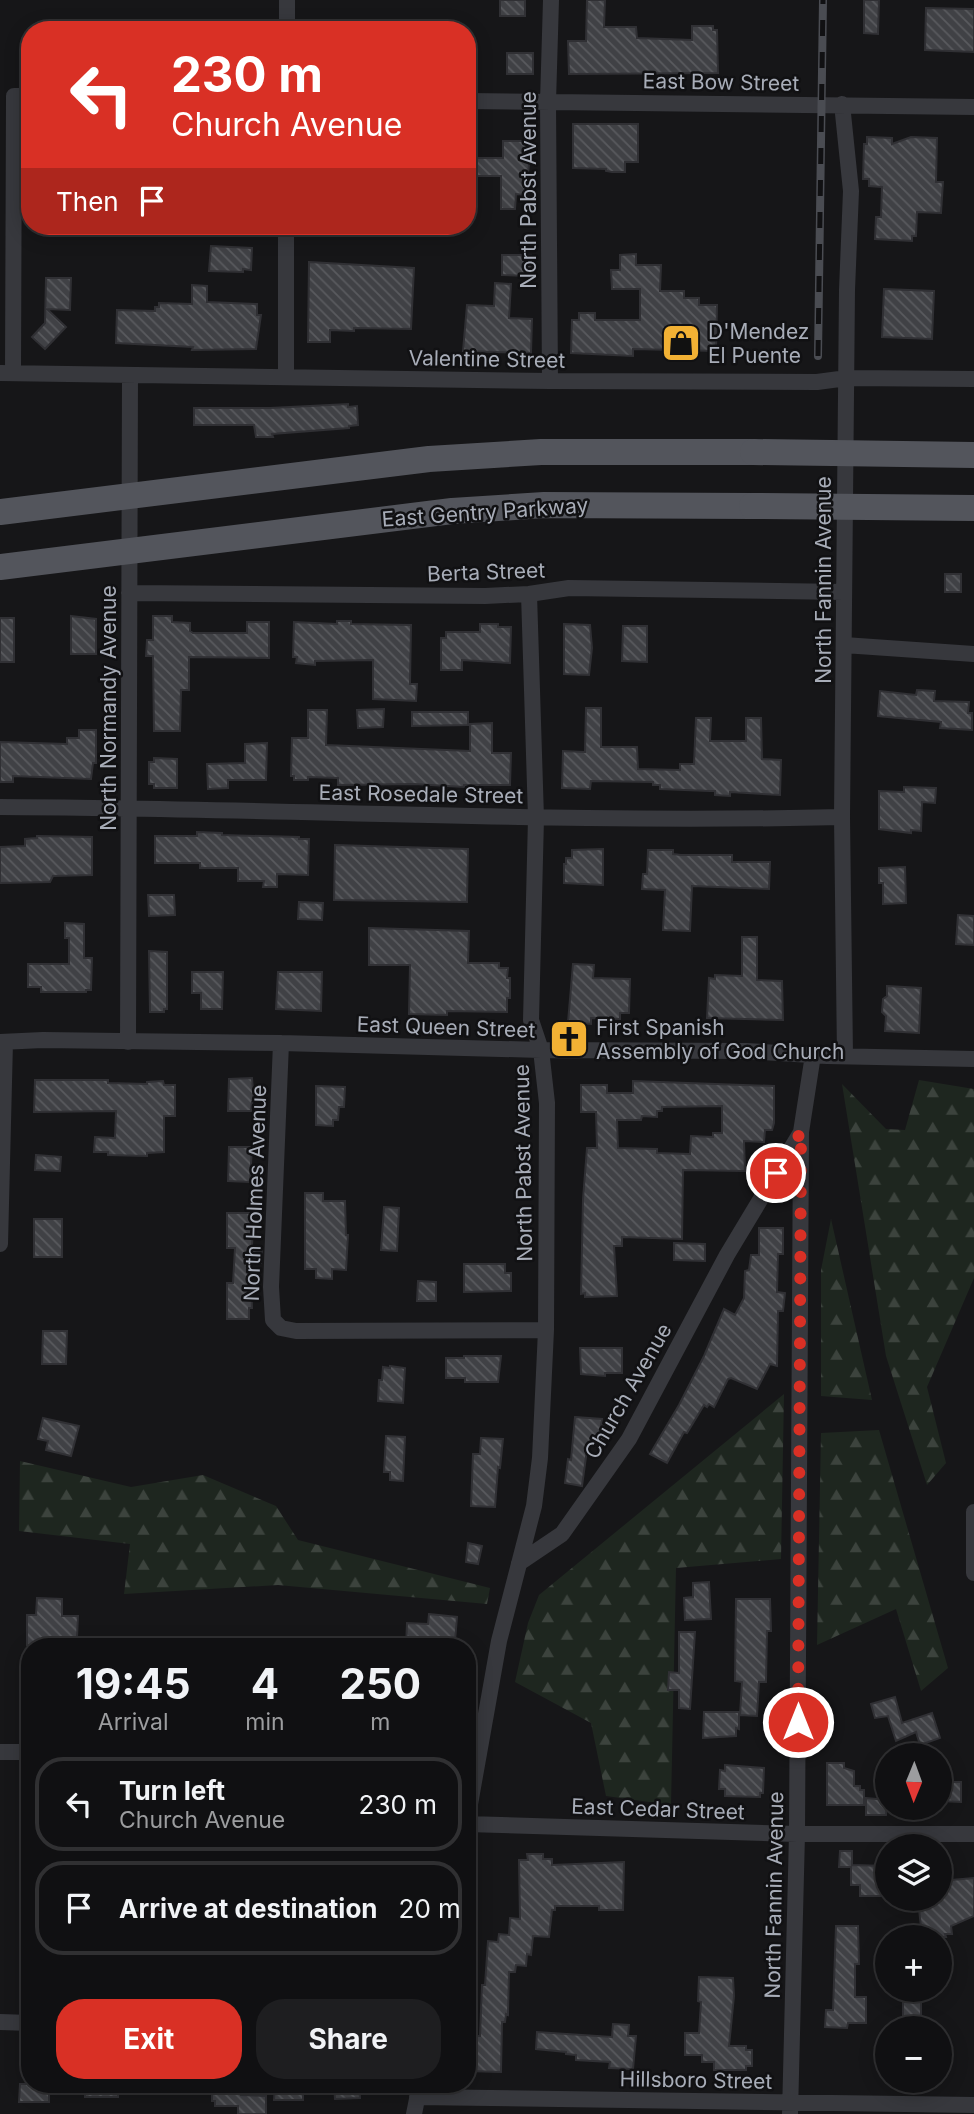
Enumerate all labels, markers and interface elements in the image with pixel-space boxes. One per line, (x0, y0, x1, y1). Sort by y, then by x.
text: 230 m (171, 45, 323, 104)
icon: left (56, 49, 147, 140)
street label: East Bow Street (643, 68, 800, 96)
street label: North Pabst Avenue (516, 91, 541, 289)
text: Church Avenue (171, 105, 402, 144)
icon: arrive (133, 182, 171, 220)
text: Then (56, 186, 119, 217)
place label: D'Mendez El Puente (708, 319, 809, 368)
shop icon: D'Mendez El Puente (660, 322, 702, 364)
street label: Valentine Street (408, 345, 566, 373)
street label: North Fannin Avenue (811, 476, 836, 684)
street label: East Gentry Parkway (381, 492, 589, 532)
street label: Berta Street (427, 557, 546, 587)
street label: North Normandy Avenue (96, 585, 121, 831)
street label: East Rosedale Street (319, 780, 524, 808)
street label: East Queen Street (356, 1011, 536, 1043)
place label: First Spanish Assembly of God Church (596, 1015, 845, 1064)
church icon: First Spanish Assembly of God Church (548, 1018, 590, 1060)
street label: North Pabst Avenue (509, 1064, 537, 1262)
street label: North Holmes Avenue (239, 1084, 271, 1302)
pin (746, 1143, 806, 1203)
icon: arrive (757, 1154, 795, 1192)
street label: Church Avenue (579, 1319, 677, 1463)
text: 19:45 (76, 1658, 191, 1709)
text: 4 (251, 1658, 279, 1709)
text: 250 (340, 1658, 421, 1709)
position arrow (761, 1685, 835, 1759)
text: Arrival (98, 1708, 169, 1736)
text: min (245, 1708, 285, 1736)
text: m (370, 1708, 390, 1736)
north arrow (875, 1743, 952, 1820)
map controls (875, 1743, 952, 2093)
text: Turn left (119, 1775, 225, 1806)
icon: left (60, 1785, 98, 1823)
text: 230 m (359, 1789, 437, 1820)
street label: North Fannin Avenue (760, 1791, 788, 1999)
street label: East Cedar Street (571, 1793, 745, 1825)
text: Church Avenue (119, 1806, 285, 1834)
button: layers (875, 1834, 952, 1911)
icon: arrive (60, 1889, 98, 1927)
text: Arrive at destination (119, 1893, 378, 1924)
text: 20 m (399, 1893, 461, 1924)
button: + (875, 1925, 952, 2002)
button: Exit (56, 1999, 242, 2079)
button: Share (256, 1999, 441, 2079)
button: − (875, 2016, 952, 2093)
street label: Hillsboro Street (619, 2066, 773, 2094)

